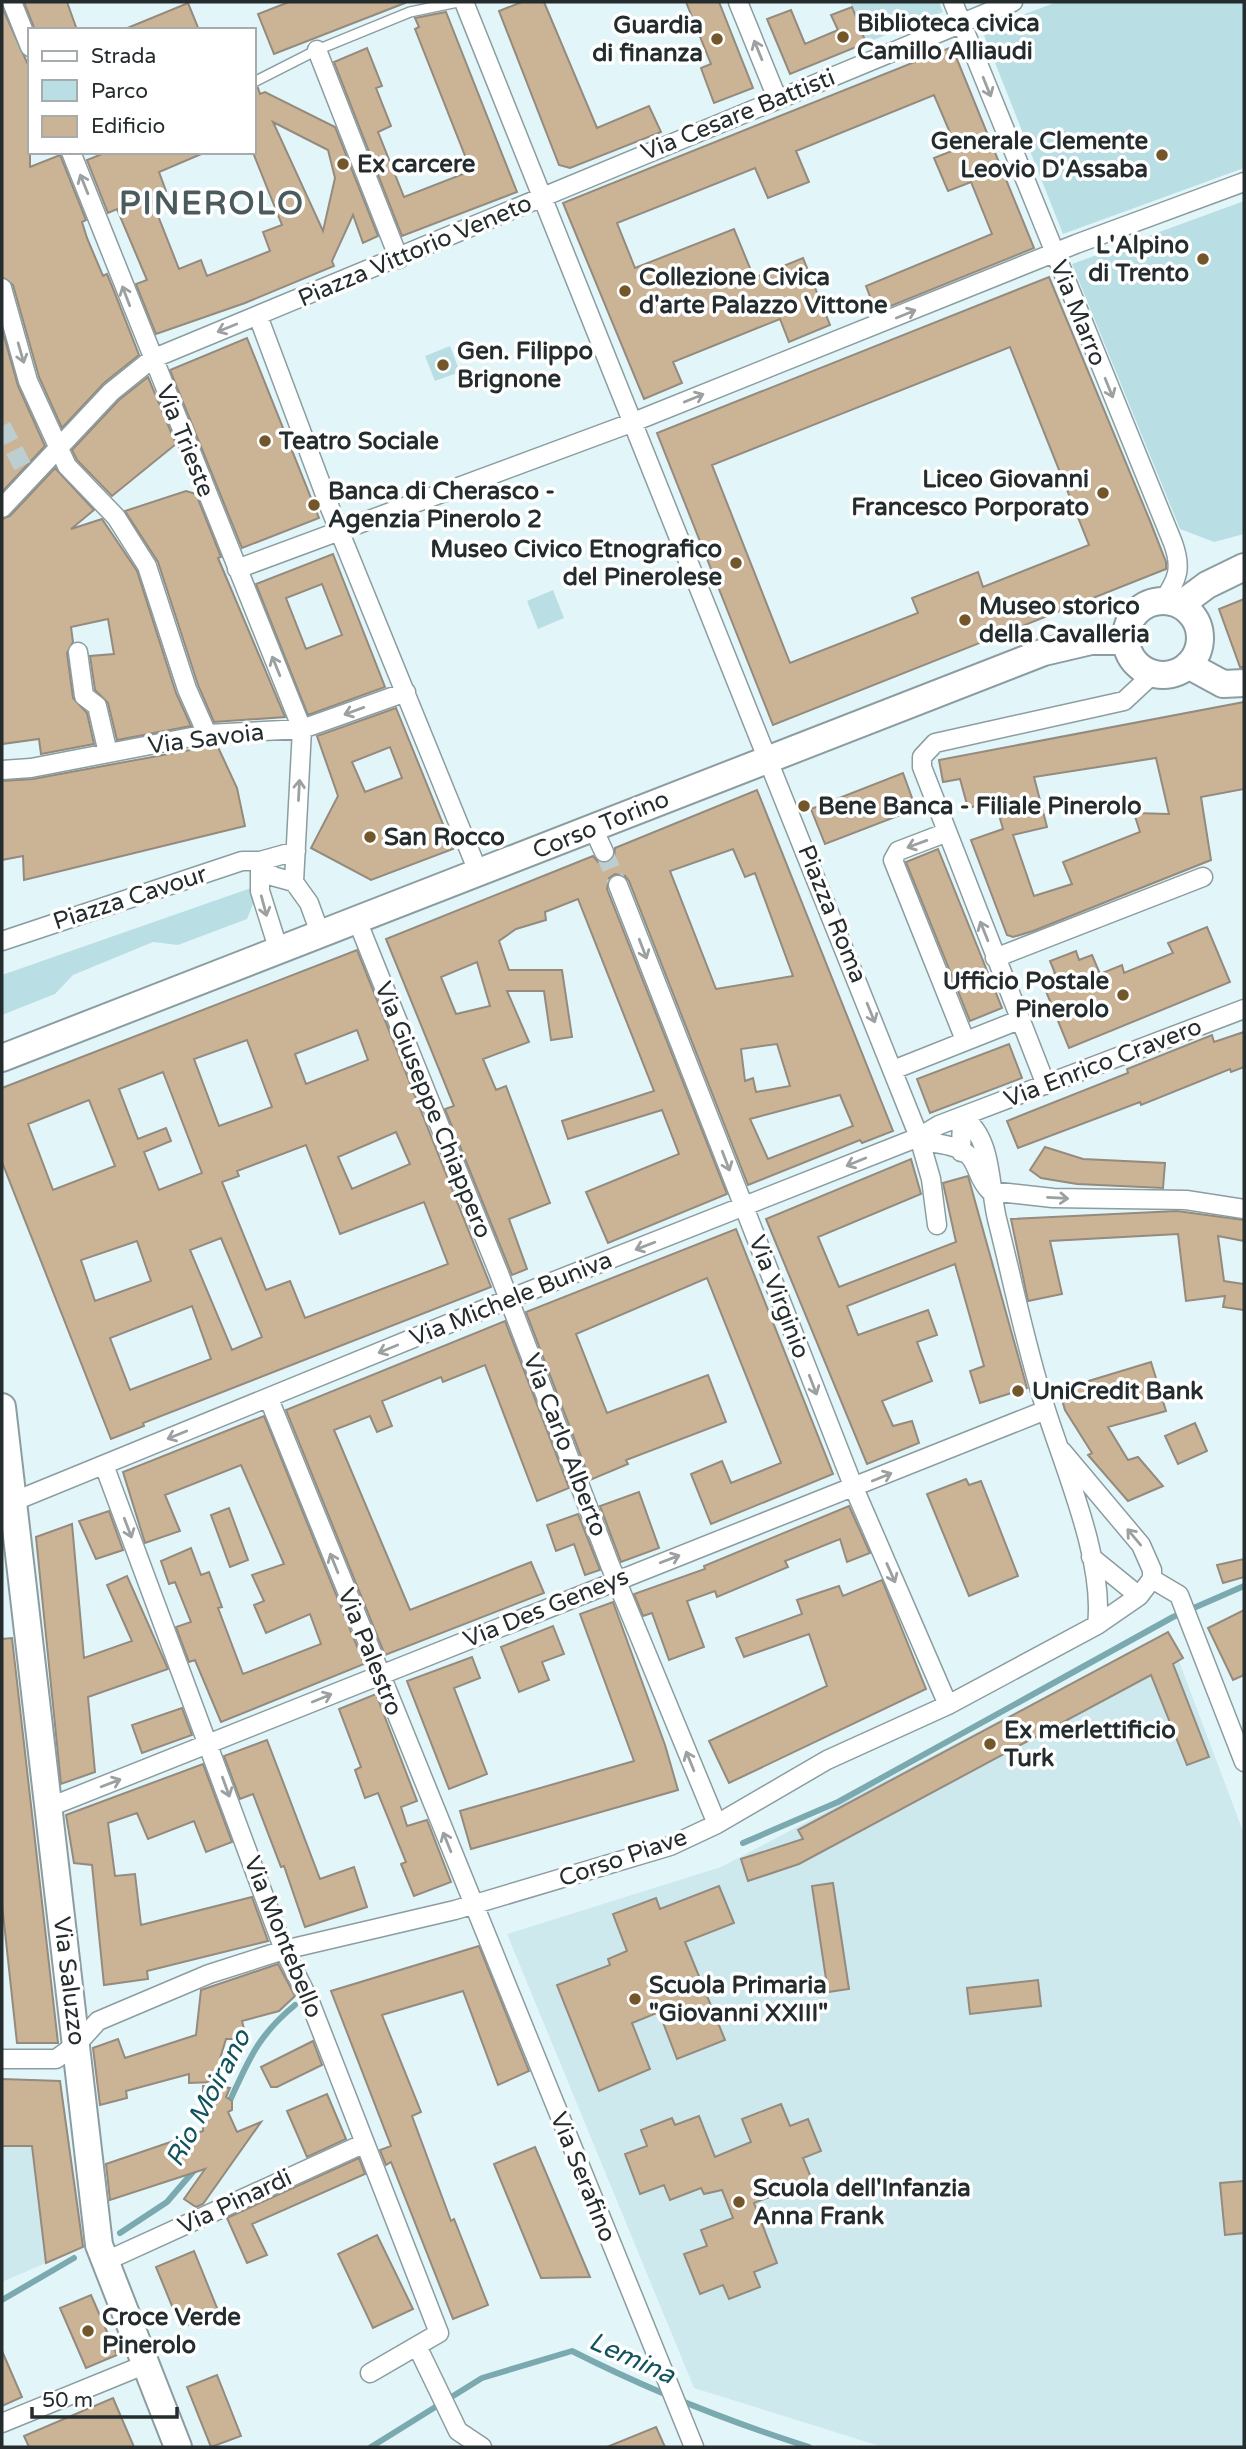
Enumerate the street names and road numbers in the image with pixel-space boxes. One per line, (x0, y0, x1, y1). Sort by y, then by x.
street label: Via Cesare Battisti (637, 63, 839, 167)
street label: Piazza Vittorio Veneto (294, 189, 536, 313)
street label: Via Marro (1044, 256, 1112, 370)
street label: Via Trieste (149, 381, 221, 501)
street label: Via Savoia (146, 717, 266, 761)
street label: Corso Torino (529, 784, 673, 866)
street label: Piazza Roma (791, 841, 873, 987)
street label: Piazza Cavour (49, 859, 211, 937)
street label: Via Giuseppe Chiappero (368, 977, 498, 1243)
street label: Via Enrico Cravero (1000, 1012, 1206, 1114)
street label: Via Virginio (742, 1231, 816, 1363)
street label: Via Michele Buniva (406, 1245, 616, 1353)
street label: Via Carlo Alberto (517, 1349, 613, 1541)
street label: Via Des Geneys (459, 1562, 633, 1654)
street label: Via Palestro (331, 1584, 409, 1720)
street label: Corso Piave (555, 1823, 691, 1893)
street label: Via Montebello (237, 1852, 329, 2022)
street label: Via Saluzzo (47, 1915, 91, 2047)
street label: Via Serafino (544, 2108, 622, 2246)
street label: Via Pinardi (174, 2163, 296, 2241)

